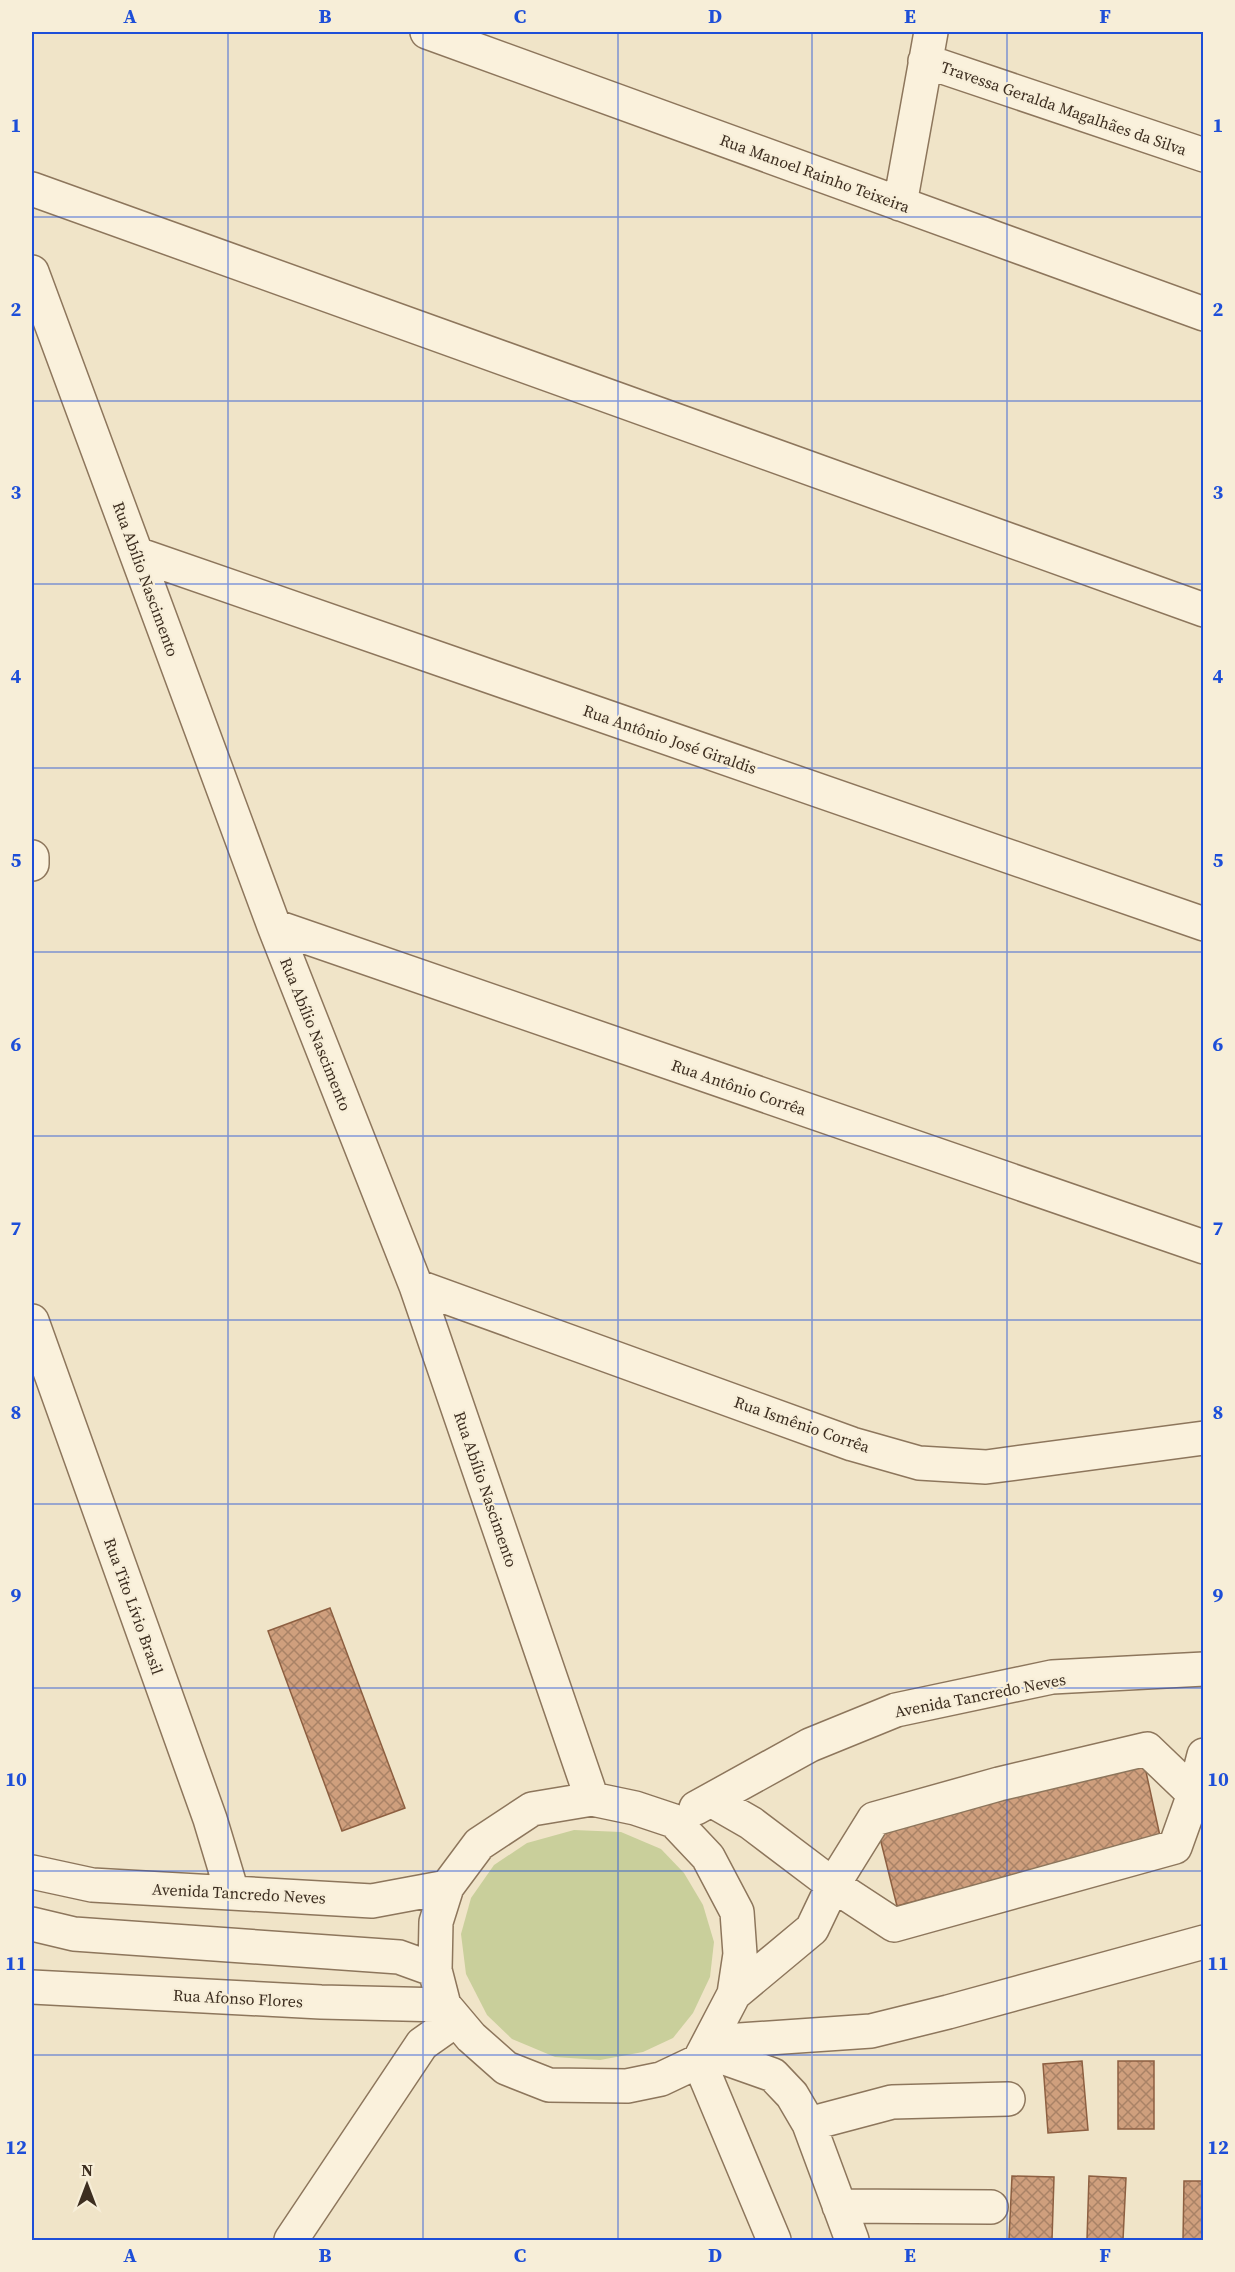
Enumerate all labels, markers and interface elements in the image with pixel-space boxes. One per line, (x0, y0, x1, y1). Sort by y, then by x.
text: A (123, 2, 137, 30)
text: B (318, 2, 332, 30)
text: C (514, 2, 526, 30)
text: D (708, 2, 722, 30)
text: E (904, 2, 916, 30)
text: F (1099, 2, 1111, 30)
street label: Travessa Geralda Magalhães da Silva (938, 56, 1191, 161)
text: 1 (11, 111, 21, 139)
text: 1 (1213, 111, 1223, 139)
street label: Rua Manoel Rainho Teixeira (717, 128, 914, 218)
text: 2 (11, 295, 22, 323)
text: 2 (1213, 295, 1224, 323)
text: 3 (11, 478, 22, 506)
text: 3 (1213, 478, 1224, 506)
street label: Rua Abílio Nascimento (108, 498, 184, 660)
text: 4 (11, 662, 22, 690)
text: 4 (1213, 662, 1224, 690)
street label: Rua Antônio José Giraldis (580, 699, 760, 779)
text: 5 (11, 846, 22, 874)
text: 5 (1213, 846, 1224, 874)
street label: Rua Abílio Nascimento (275, 954, 357, 1114)
text: 6 (11, 1030, 22, 1058)
text: 6 (1213, 1030, 1224, 1058)
street label: Rua Antônio Corrêa (669, 1054, 810, 1121)
text: 7 (11, 1214, 22, 1242)
text: 7 (1213, 1214, 1224, 1242)
street label: Rua Ismênio Corrêa (731, 1390, 873, 1458)
text: 8 (11, 1398, 21, 1426)
text: 8 (1213, 1398, 1223, 1426)
street label: Rua Abílio Nascimento (449, 1408, 523, 1570)
street label: Rua Tito Lívio Brasil (99, 1535, 169, 1678)
text: 9 (11, 1581, 22, 1609)
text: 9 (1213, 1581, 1224, 1609)
street label: Avenida Tancredo Neves (893, 1668, 1067, 1722)
text: 10 (5, 1765, 27, 1793)
text: 10 (1207, 1765, 1229, 1793)
street label: Avenida Tancredo Neves (152, 1877, 326, 1909)
text: 11 (5, 1949, 27, 1977)
text: 11 (1207, 1949, 1229, 1977)
street label: Rua Afonso Flores (173, 1984, 304, 2012)
text: 12 (5, 2133, 27, 2161)
text: 12 (1207, 2133, 1229, 2161)
north arrow (57, 2155, 117, 2215)
text: N (81, 2159, 93, 2181)
text: A (123, 2241, 137, 2269)
text: B (318, 2241, 332, 2269)
text: C (514, 2241, 526, 2269)
text: D (708, 2241, 722, 2269)
text: E (904, 2241, 916, 2269)
text: F (1099, 2241, 1111, 2269)

